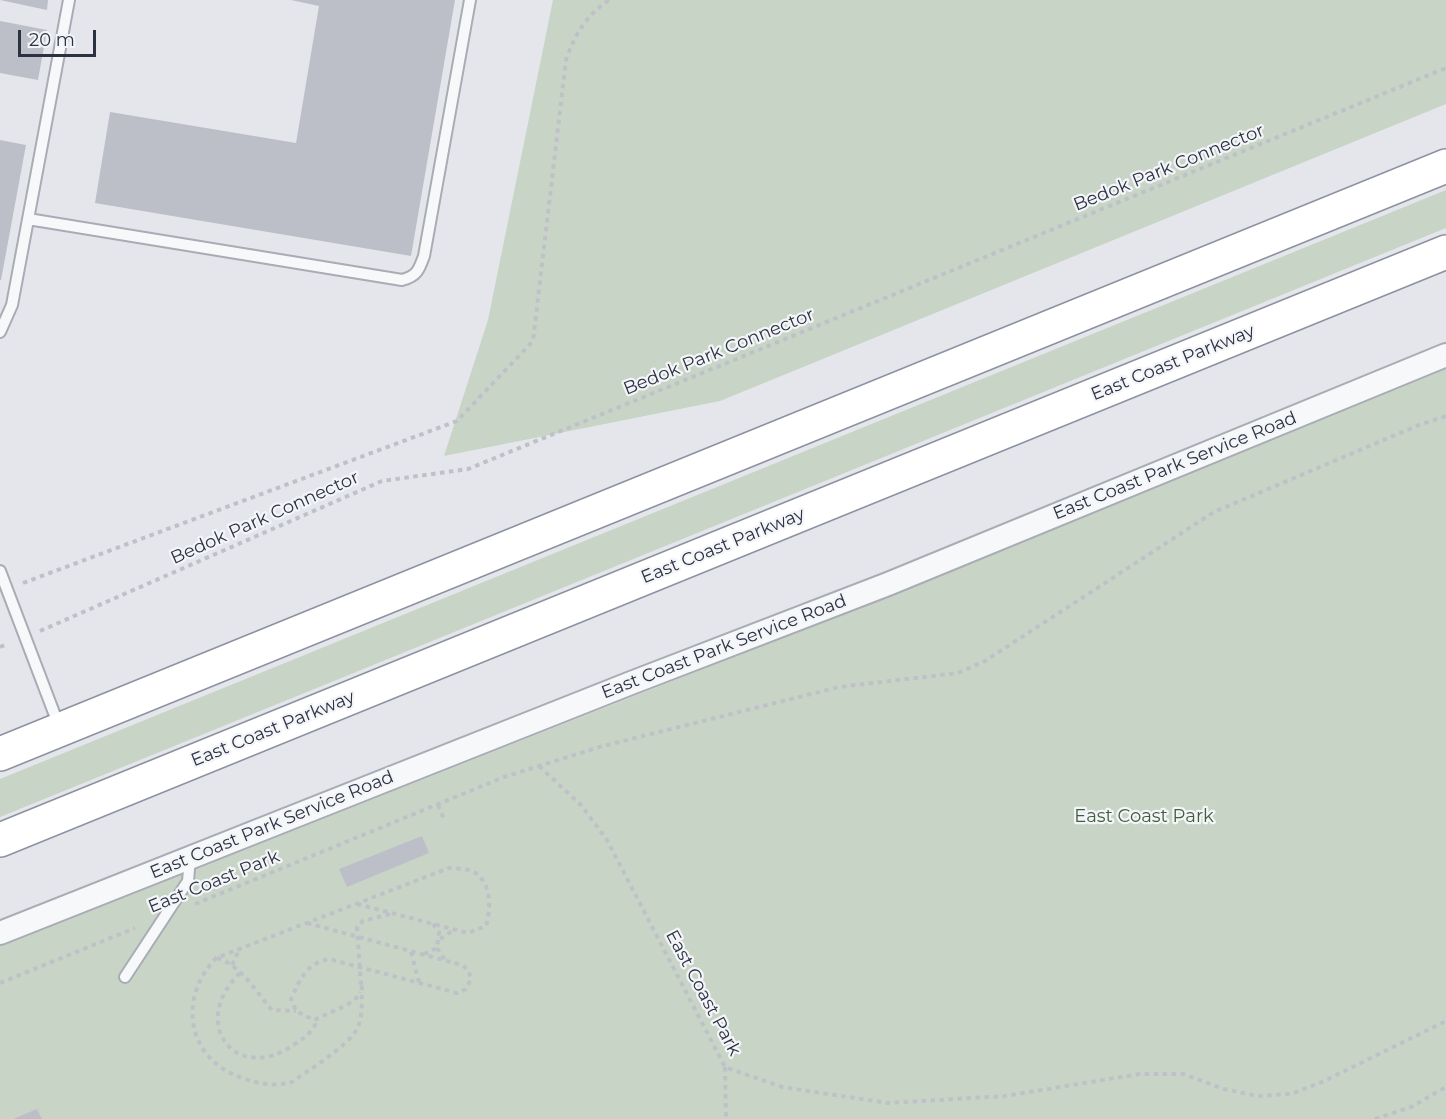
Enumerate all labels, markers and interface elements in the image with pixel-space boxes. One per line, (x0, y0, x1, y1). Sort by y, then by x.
scale bar (21, 18, 99, 56)
text: 20 m (29, 29, 75, 51)
street label: Bedok Park Connector (1070, 120, 1268, 216)
street label: Bedok Park Connector (620, 304, 818, 400)
street label: East Coast Parkway (1088, 320, 1258, 406)
street label: East Coast Park Service Road (1050, 407, 1300, 525)
street label: Bedok Park Connector (168, 467, 362, 569)
street label: East Coast Parkway (638, 503, 808, 589)
street label: East Coast Park Service Road (598, 590, 850, 704)
street label: East Coast Parkway (188, 686, 358, 772)
street label: East Coast Park Service Road (147, 766, 397, 884)
park label: East Coast Park (1074, 806, 1214, 828)
street label: East Coast Park (145, 846, 283, 918)
street label: East Coast Park (661, 926, 745, 1060)

